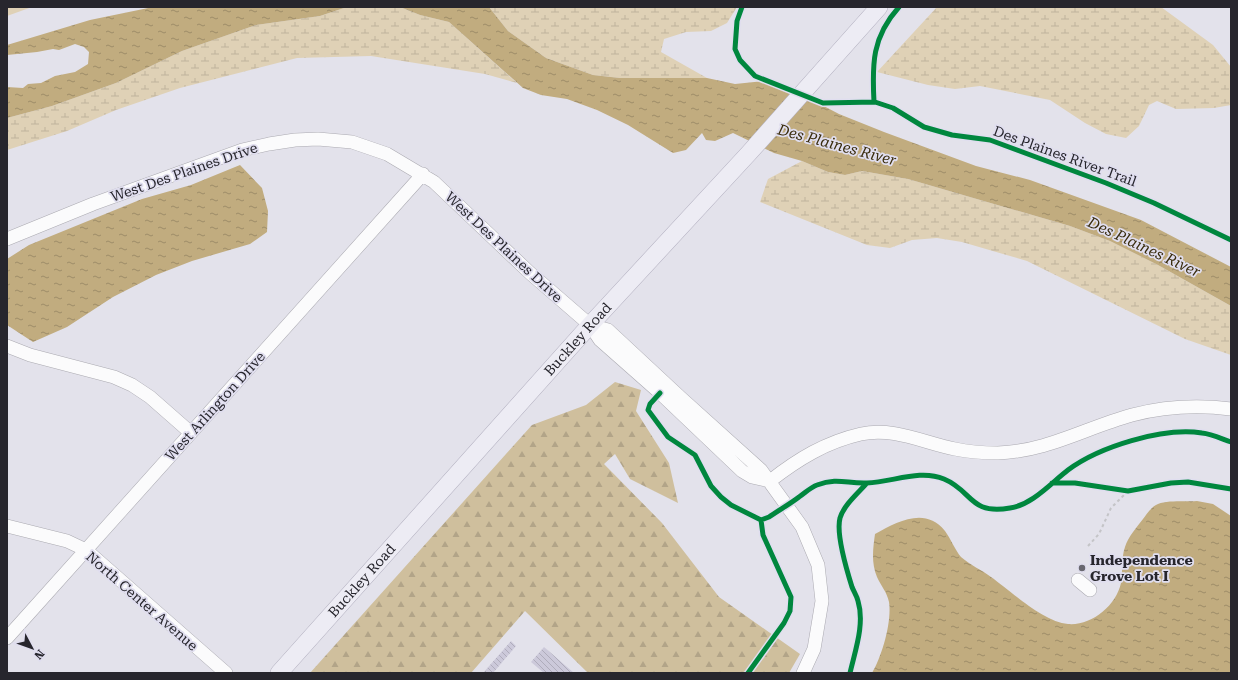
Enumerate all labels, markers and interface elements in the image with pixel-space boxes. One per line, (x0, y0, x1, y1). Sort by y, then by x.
water label: Des Plaines River (775, 120, 899, 170)
street label: Des Plaines River Trail (991, 123, 1139, 190)
street label: West Des Plaines Drive (108, 139, 260, 205)
street label: West Des Plaines Drive (442, 189, 566, 306)
water label: Des Plaines River (1084, 213, 1204, 281)
street label: Buckley Road (541, 299, 615, 379)
street label: West Arlington Drive (162, 348, 268, 464)
street label: Buckley Road (325, 541, 398, 620)
street label: North Center Avenue (83, 548, 201, 654)
place label: Independence Grove Lot I (1090, 552, 1193, 584)
marker: Independence Grove Lot I (1077, 563, 1087, 573)
north arrow (12, 628, 52, 668)
text: N (31, 647, 47, 662)

